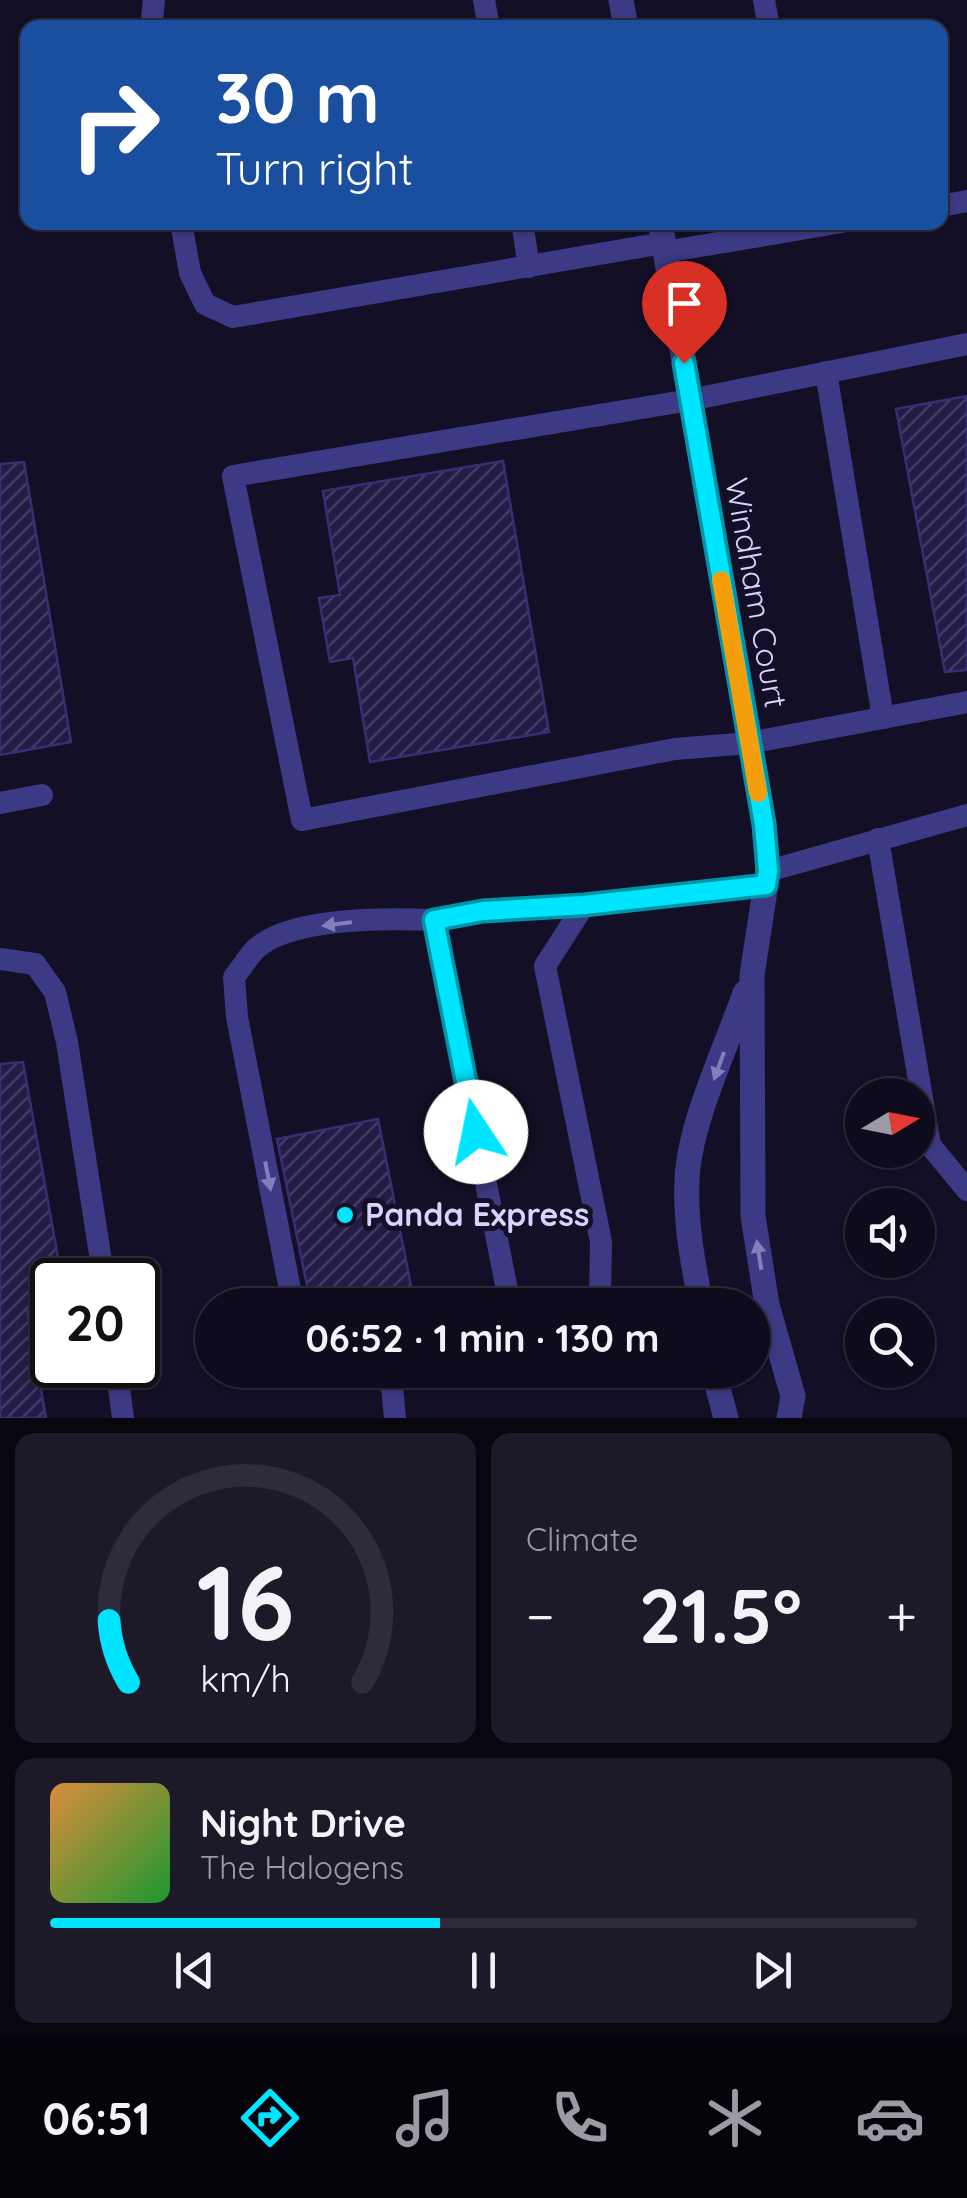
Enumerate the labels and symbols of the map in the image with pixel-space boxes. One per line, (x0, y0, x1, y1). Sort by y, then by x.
pin (642, 261, 727, 364)
street label: Windham Court (717, 475, 797, 711)
one-way arrow (321, 916, 353, 932)
one-way arrow (711, 1052, 726, 1082)
north arrow (845, 1078, 935, 1168)
position arrow (424, 1080, 528, 1184)
one-way arrow (260, 1161, 276, 1192)
place label: Panda Express (365, 1194, 589, 1234)
marker: Panda Express (334, 1204, 356, 1226)
one-way arrow (751, 1239, 767, 1271)
speed limit sign: 20 (30, 1258, 160, 1388)

